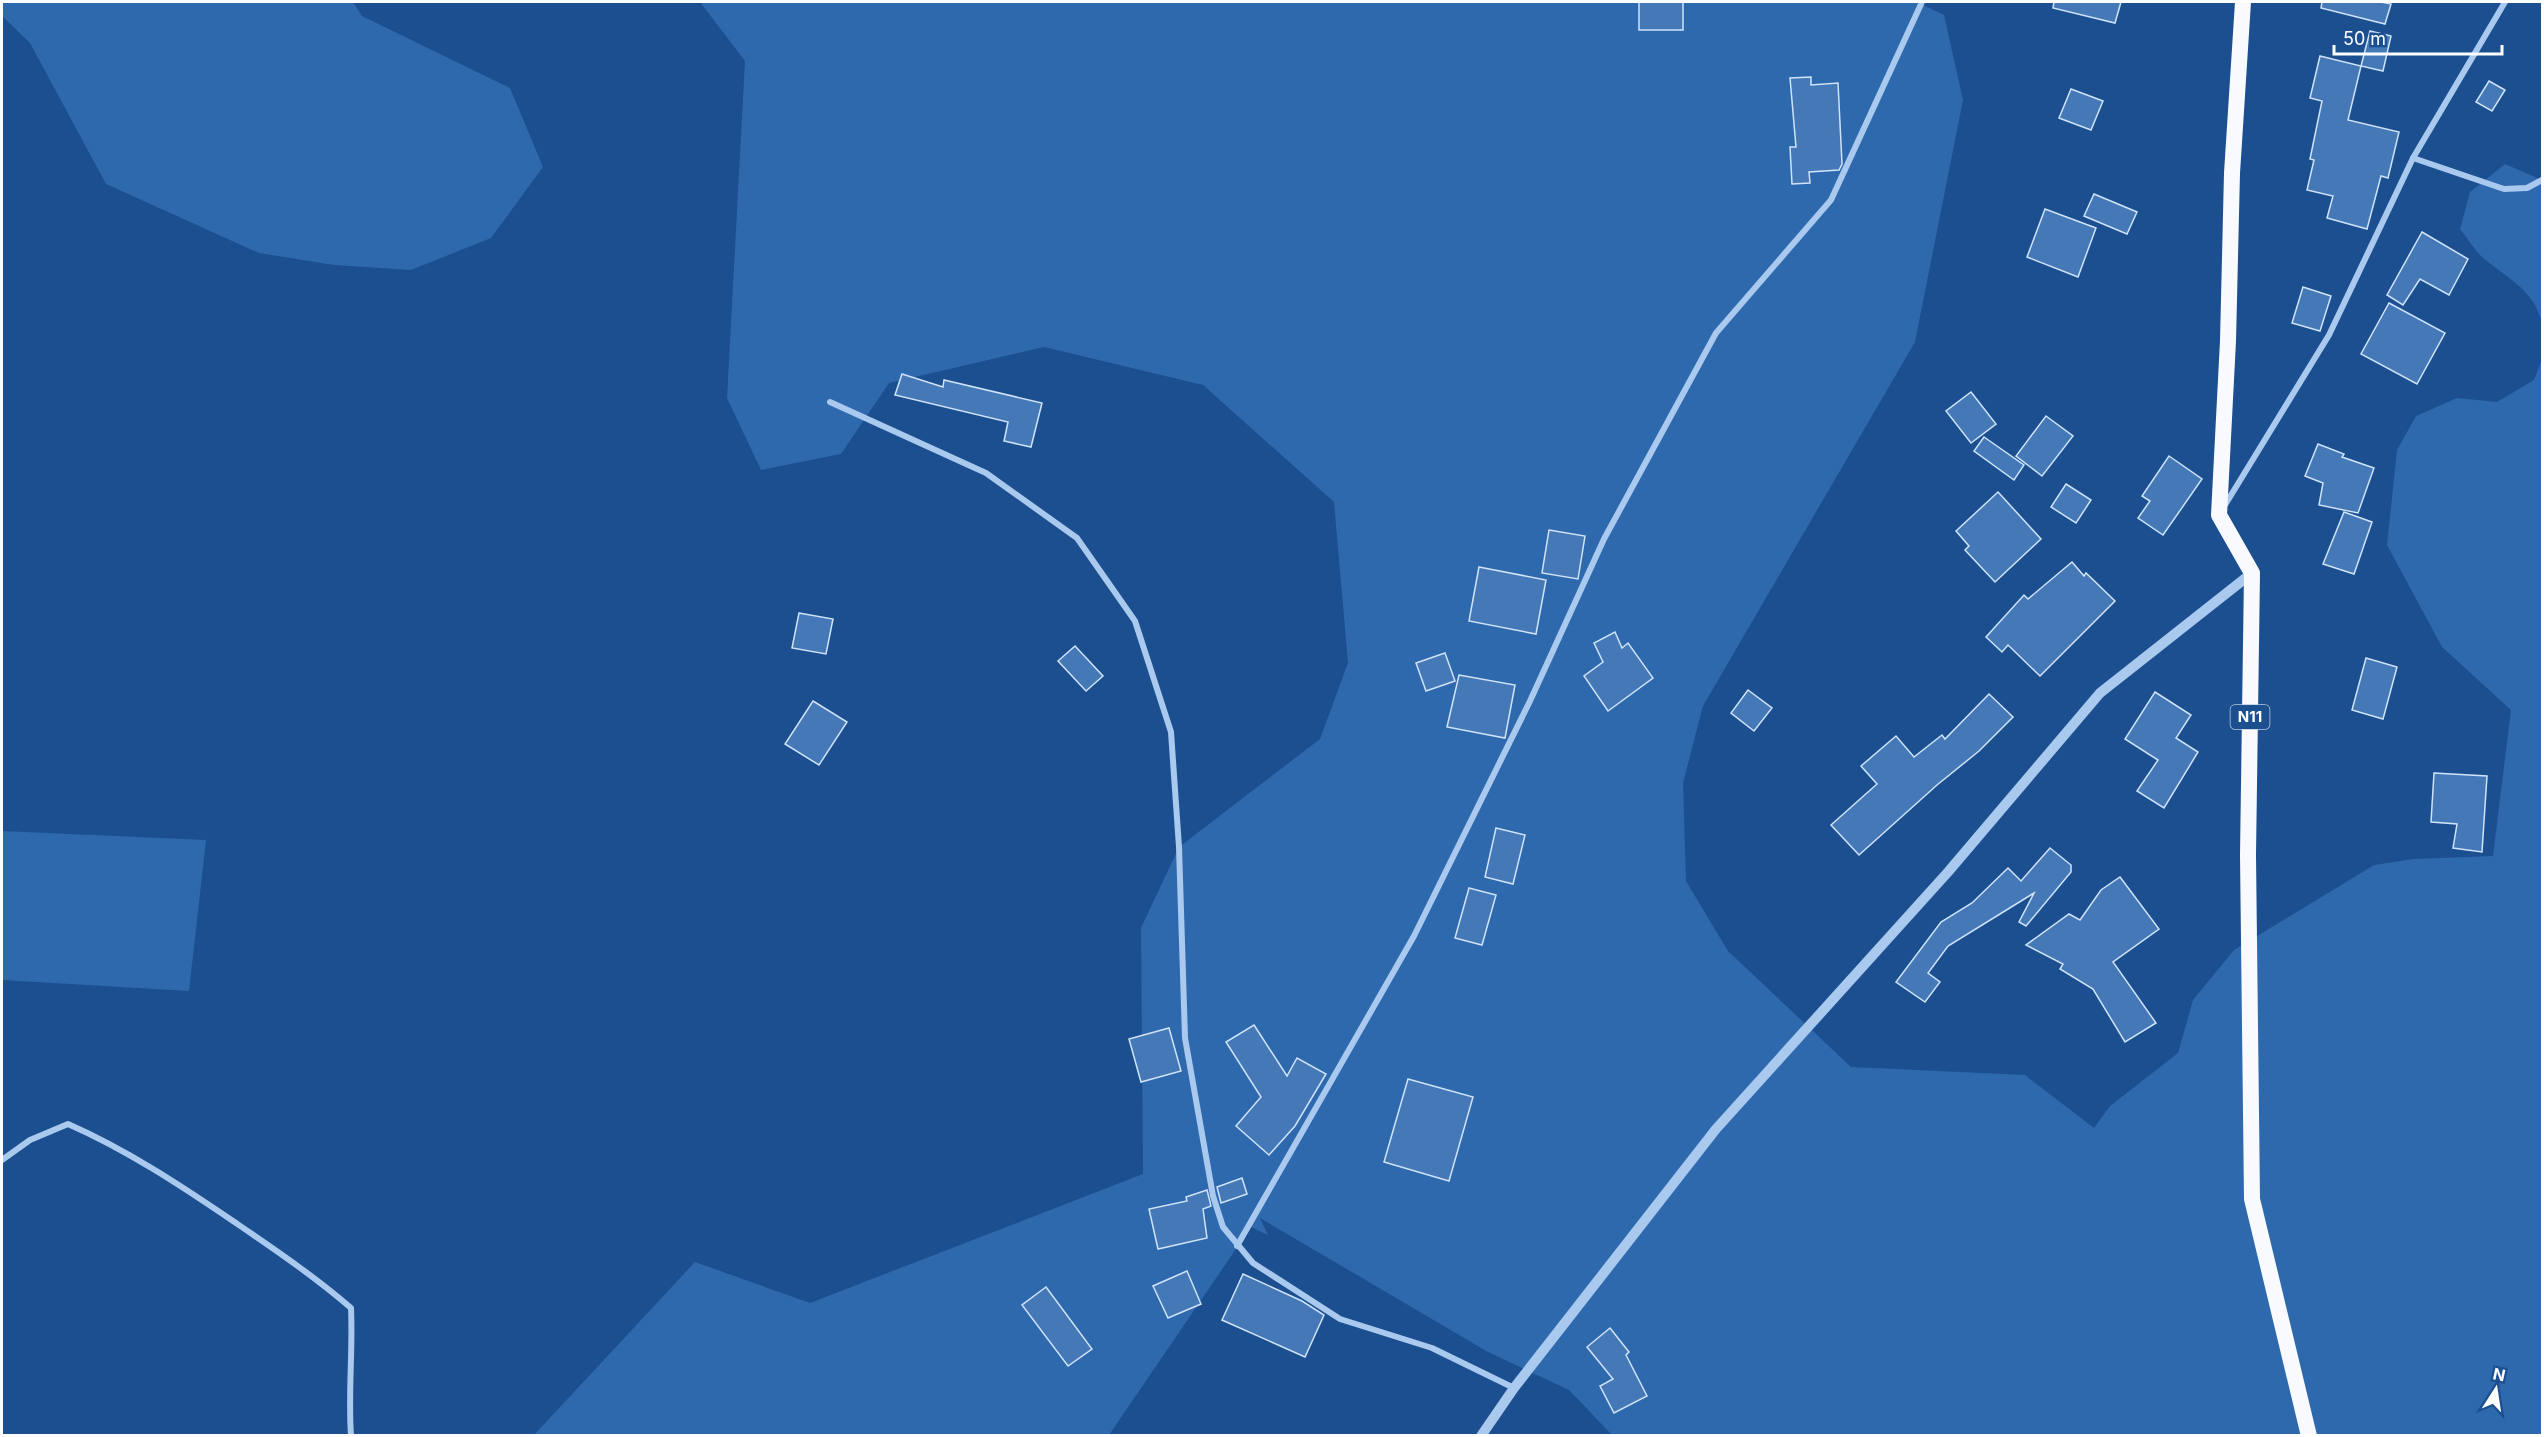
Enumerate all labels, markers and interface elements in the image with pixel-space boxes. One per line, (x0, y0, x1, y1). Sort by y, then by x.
scale bar (2334, 18, 2502, 56)
text: 50 m (2343, 28, 2386, 49)
road number: N11 (2230, 705, 2270, 729)
north arrow (2466, 1359, 2526, 1419)
text: N (2491, 1363, 2507, 1385)

